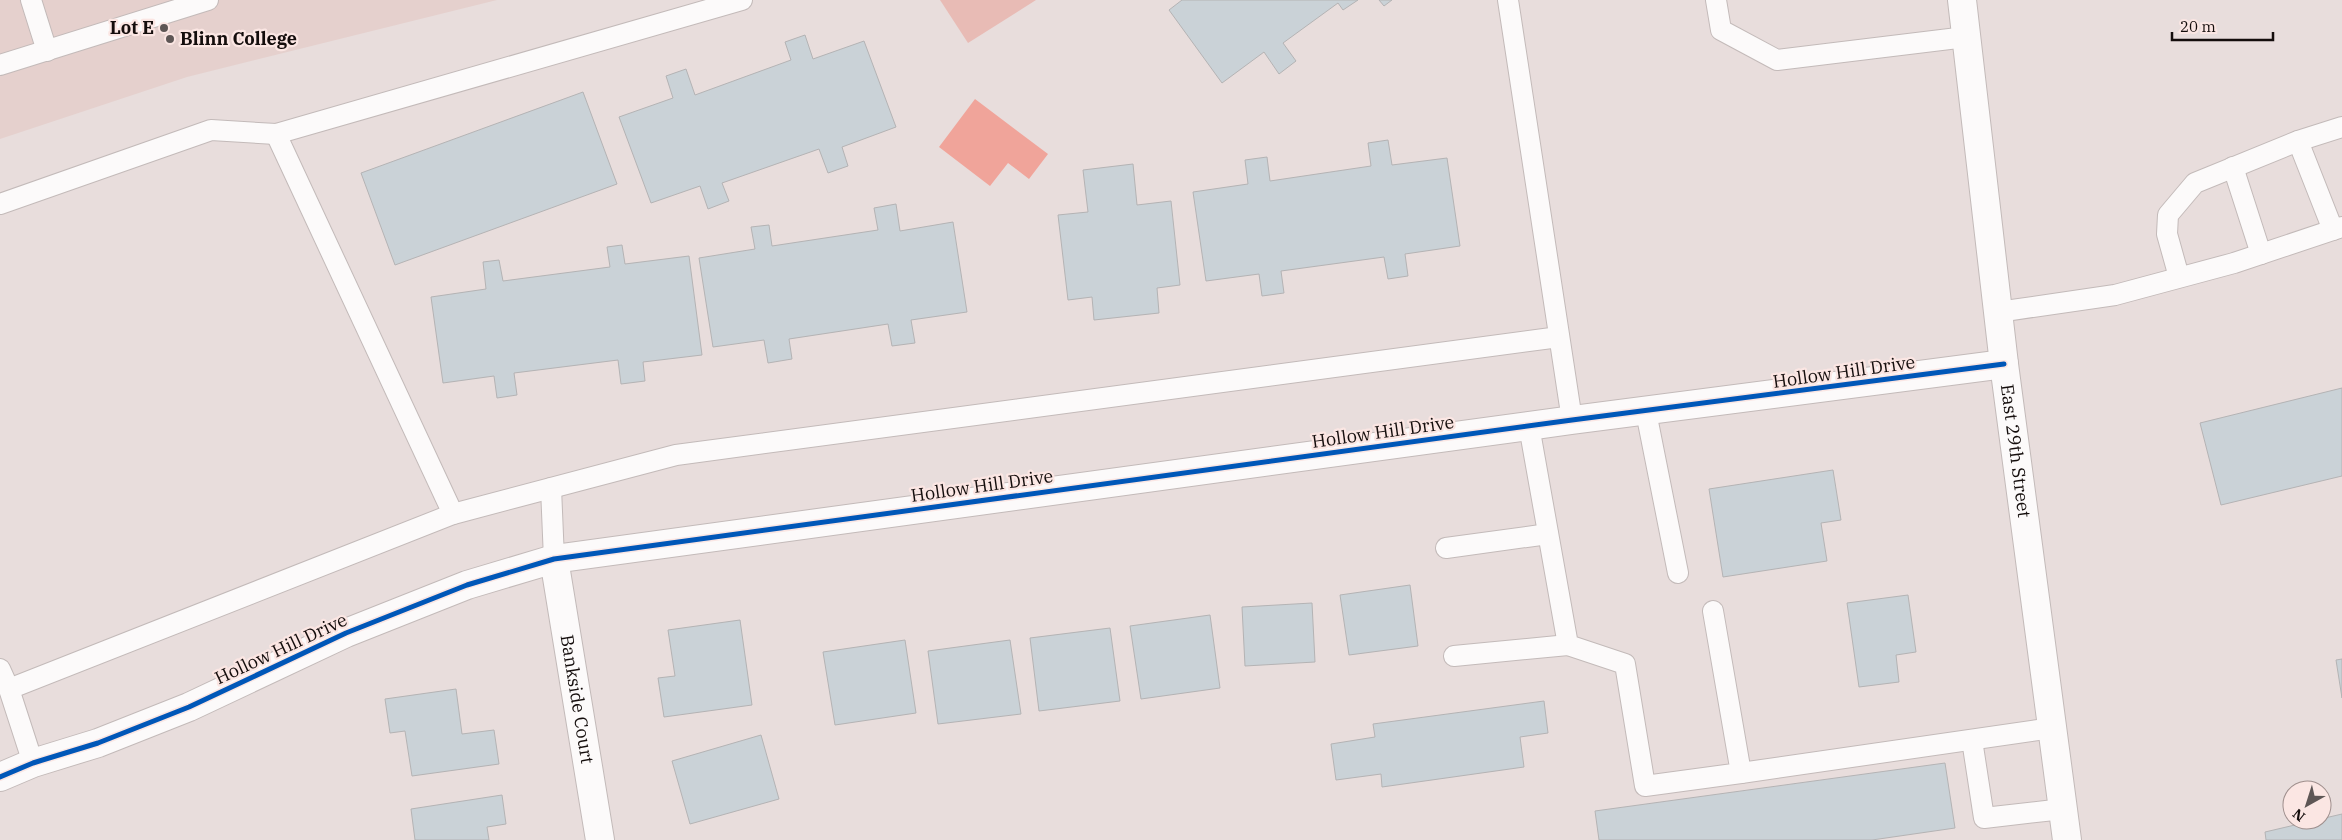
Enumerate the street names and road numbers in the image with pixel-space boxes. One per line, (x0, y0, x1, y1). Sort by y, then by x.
street label: Hollow Hill Drive (1771, 350, 1917, 393)
street label: East 29th Street (1996, 383, 2036, 519)
street label: Hollow Hill Drive (1310, 410, 1456, 453)
street label: Hollow Hill Drive (909, 464, 1055, 507)
street label: Hollow Hill Drive (211, 608, 351, 689)
street label: Bankside Court (556, 633, 599, 765)

